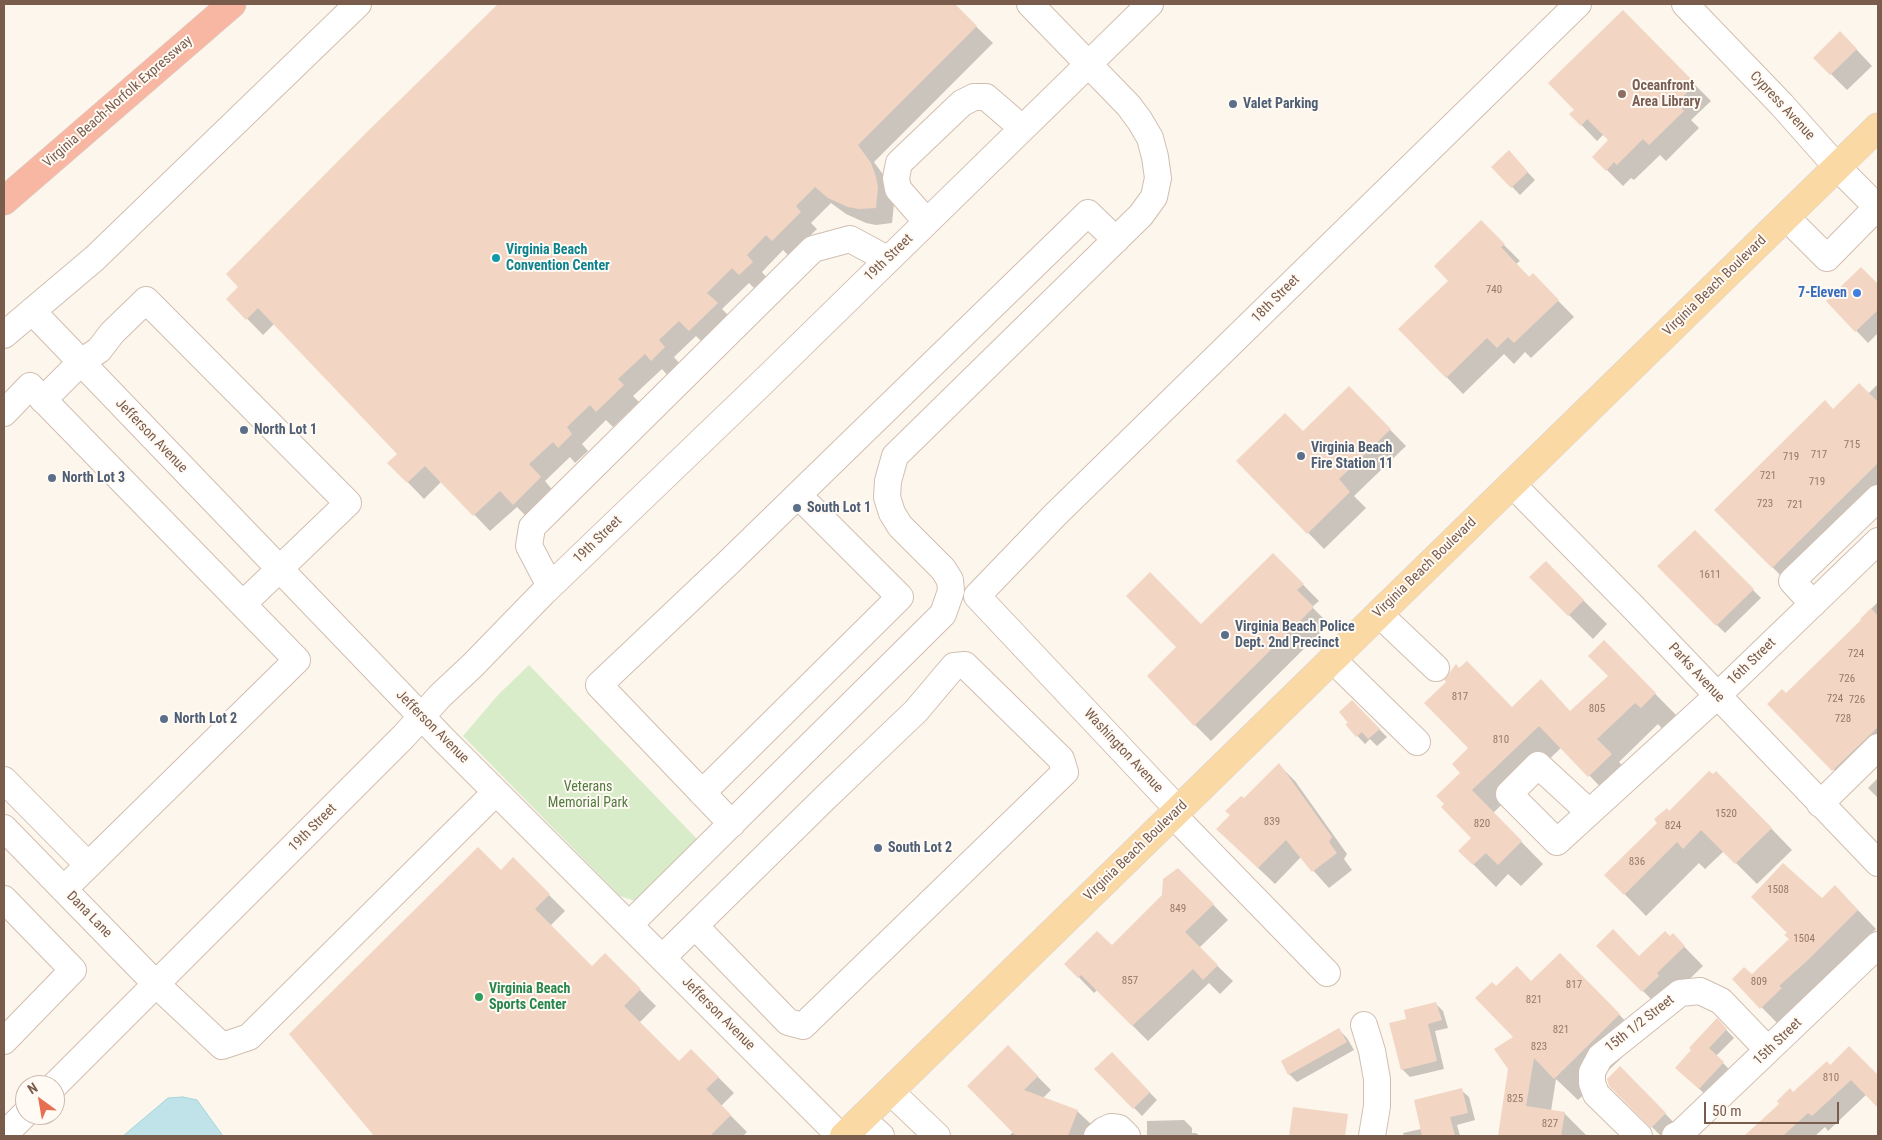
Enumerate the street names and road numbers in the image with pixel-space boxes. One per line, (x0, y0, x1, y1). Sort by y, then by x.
street label: Virginia Beach-Norfolk Expressway (40, 33, 196, 171)
street label: Cypress Avenue (1746, 68, 1818, 144)
street label: 19th Street (861, 231, 917, 285)
street label: Virginia Beach Boulevard (1660, 232, 1770, 340)
street label: 18th Street (1249, 272, 1303, 326)
street label: Jefferson Avenue (111, 395, 191, 477)
street label: 19th Street (570, 513, 626, 567)
street label: Virginia Beach Boulevard (1370, 514, 1480, 622)
street label: 16th Street (1724, 635, 1780, 689)
street label: Parks Avenue (1664, 640, 1728, 706)
street label: Jefferson Avenue (392, 687, 472, 767)
street label: Washington Avenue (1080, 706, 1166, 796)
street label: Virginia Beach Boulevard (1081, 797, 1191, 905)
street label: 19th Street (286, 801, 340, 855)
street label: Dana Lane (63, 888, 115, 942)
street label: Jefferson Avenue (678, 974, 758, 1054)
street label: 15th 1/2 Street (1602, 992, 1678, 1056)
street label: 15th Street (1750, 1015, 1806, 1069)

